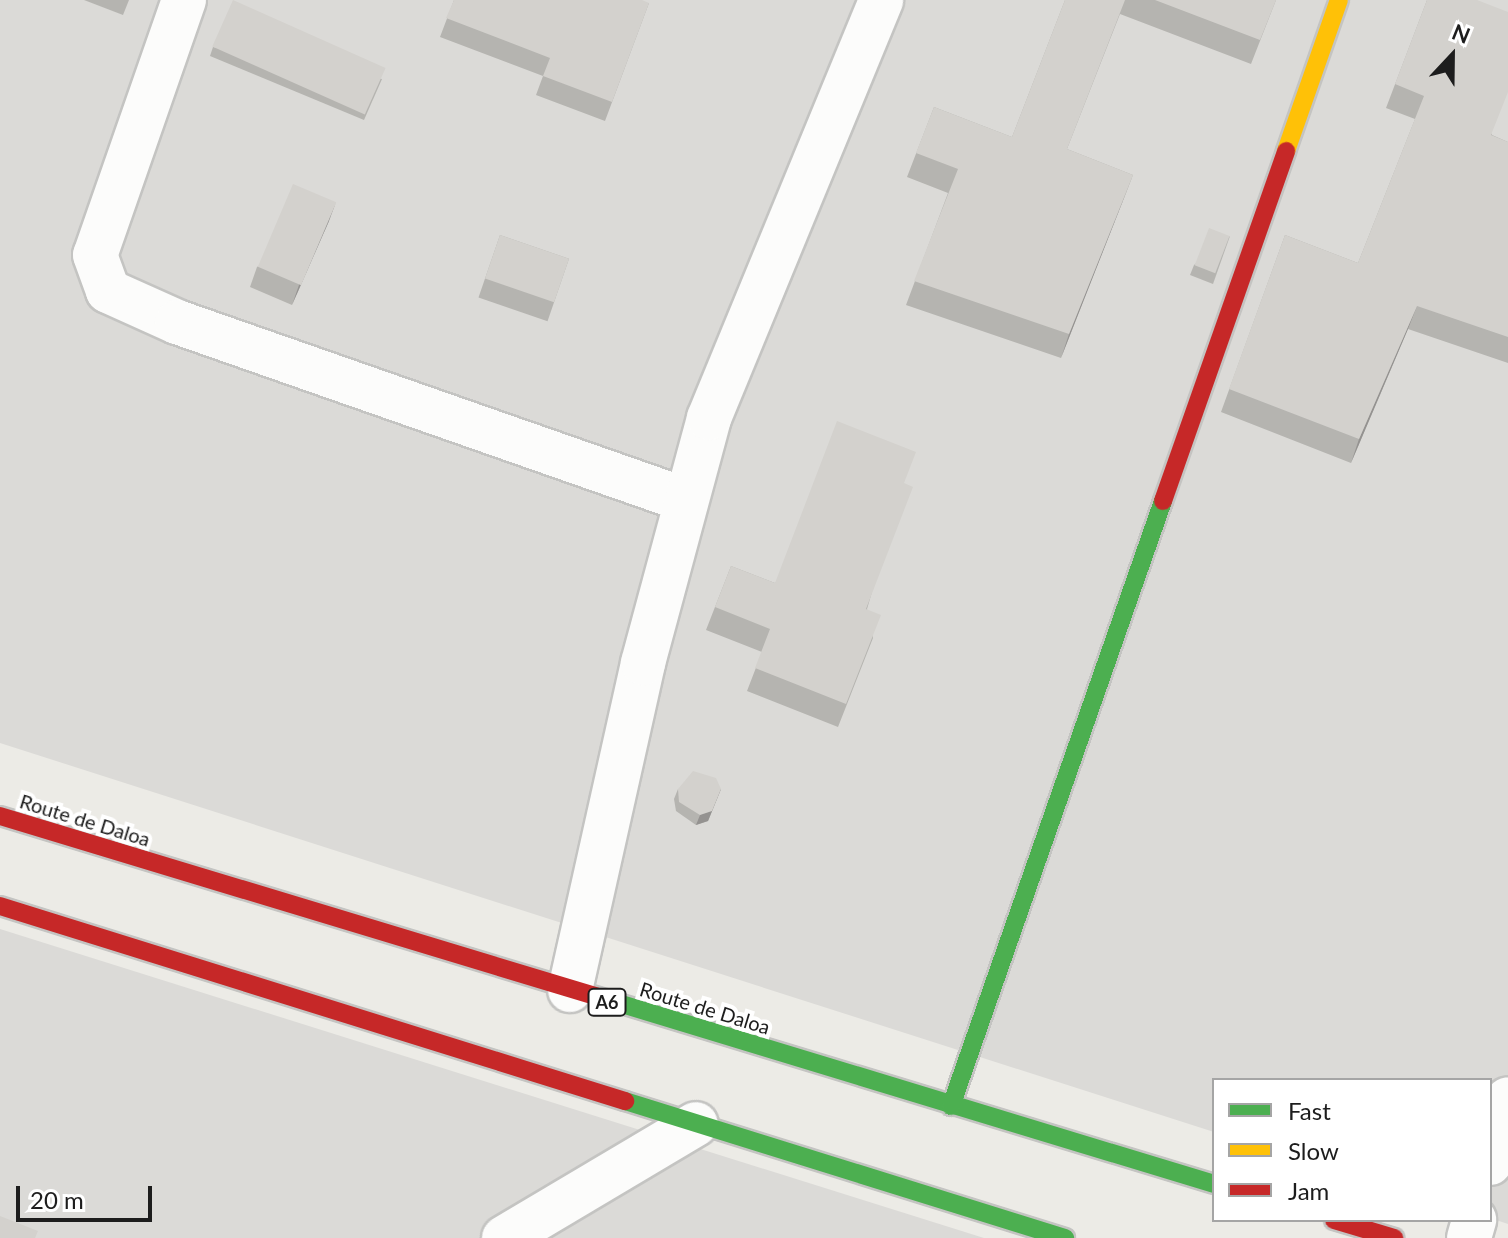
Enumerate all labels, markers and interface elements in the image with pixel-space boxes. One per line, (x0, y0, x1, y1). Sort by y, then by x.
north arrow (1412, 16, 1492, 96)
text: N (1448, 18, 1474, 49)
street label: Route de Daloa (17, 789, 153, 851)
street label: Route de Daloa (637, 977, 773, 1039)
road number: A6 (587, 988, 627, 1016)
legend (1212, 1078, 1492, 1222)
text: Fast (1288, 1096, 1331, 1125)
text: Slow (1288, 1136, 1339, 1165)
scale bar (20, 1170, 156, 1220)
text: Jam (1288, 1176, 1329, 1205)
text: 20 m (30, 1185, 84, 1214)

